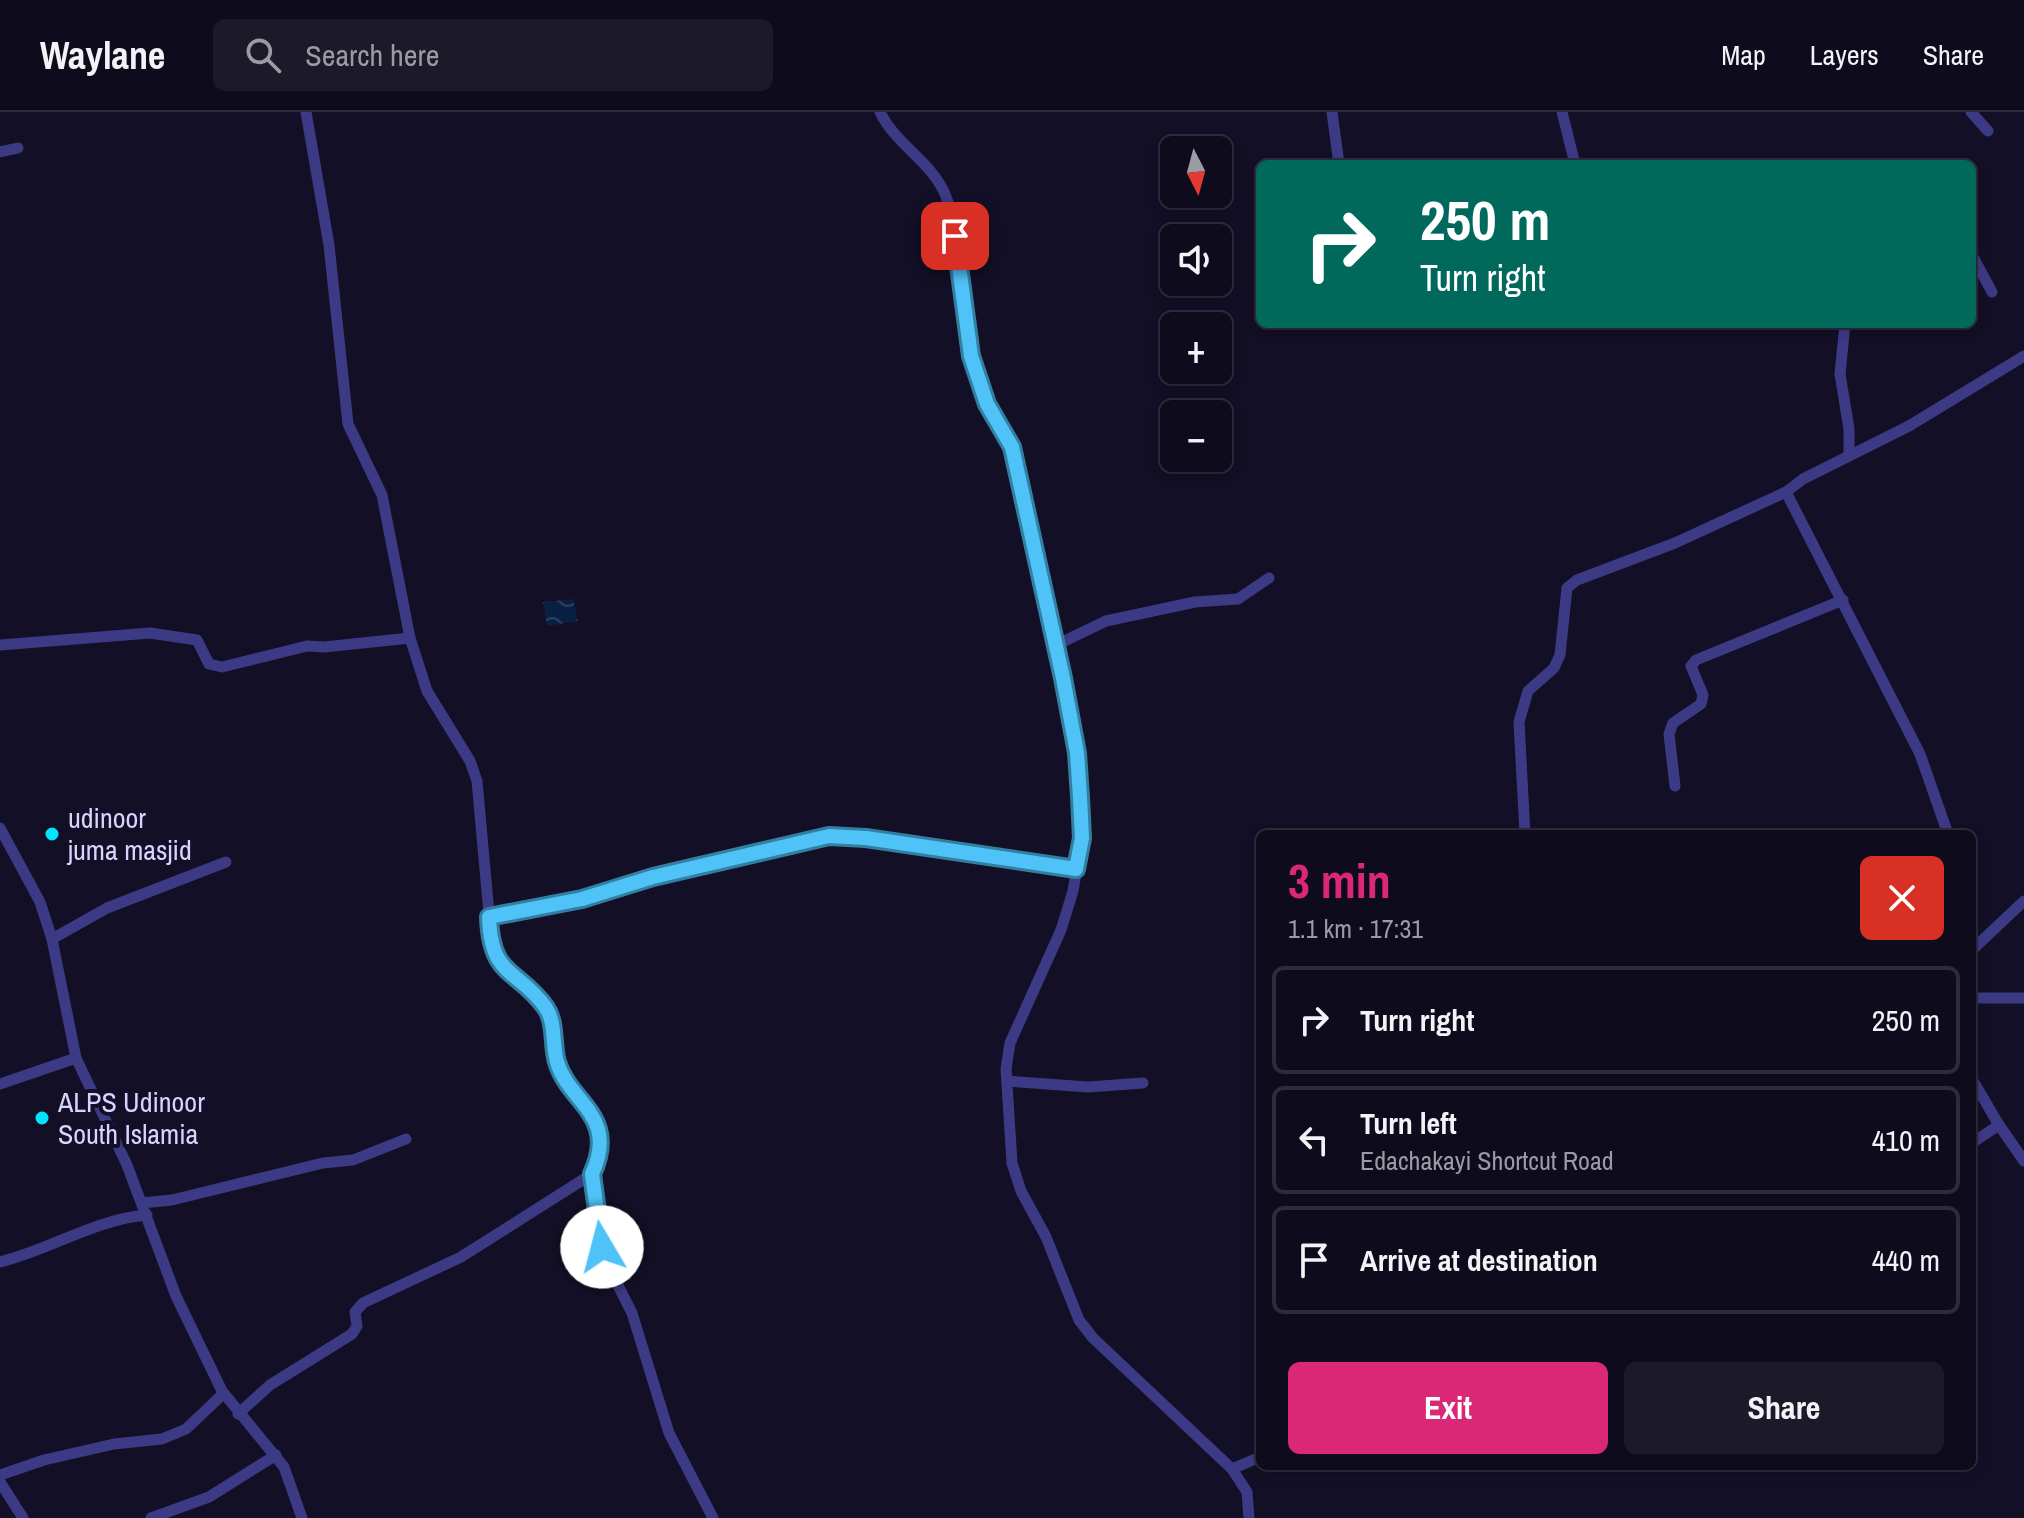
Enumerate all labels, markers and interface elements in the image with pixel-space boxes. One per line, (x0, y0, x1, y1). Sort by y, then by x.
search box (213, 19, 773, 91)
text: Waylane (40, 30, 165, 81)
icon: search (241, 33, 285, 77)
text: Search here (305, 35, 439, 75)
text: Map (1721, 36, 1766, 74)
text: Layers (1810, 36, 1879, 74)
text: Share (1923, 36, 1984, 74)
north arrow (1160, 136, 1232, 208)
map controls (1160, 136, 1232, 472)
text: 250 m (1420, 182, 1550, 257)
icon: right (1288, 192, 1392, 296)
pin (921, 202, 989, 270)
icon: arrive (933, 214, 977, 258)
button: sound (1160, 224, 1232, 296)
text: Turn right (1420, 254, 1545, 302)
button: + (1160, 312, 1232, 384)
button: − (1160, 400, 1232, 472)
place label: udinoor juma masjid (66, 799, 192, 869)
marker: udinoor juma masjid (43, 825, 61, 843)
text: 3 min (1288, 848, 1391, 913)
button: close (1860, 856, 1944, 940)
text: 1.1 km · 17:31 (1288, 911, 1423, 946)
icon: right (1292, 998, 1336, 1042)
text: Turn right (1360, 1000, 1474, 1040)
text: 250 m (1872, 1000, 1940, 1040)
place label: ALPS Udinoor South Islamia (57, 1083, 205, 1153)
text: Turn left (1360, 1103, 1457, 1143)
marker: ALPS Udinoor South Islamia (33, 1109, 51, 1127)
icon: left (1292, 1118, 1336, 1162)
text: 410 m (1872, 1120, 1940, 1160)
text: Edachakayi Shortcut Road (1360, 1143, 1614, 1178)
position arrow (560, 1205, 644, 1289)
icon: arrive (1292, 1238, 1336, 1282)
text: Arrive at destination (1360, 1240, 1598, 1280)
text: 440 m (1872, 1240, 1940, 1280)
button: Exit (1288, 1362, 1608, 1454)
button: Share (1624, 1362, 1944, 1454)

